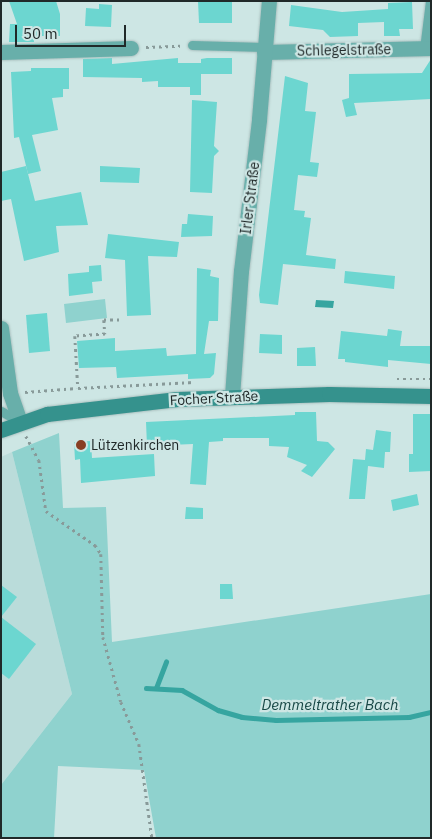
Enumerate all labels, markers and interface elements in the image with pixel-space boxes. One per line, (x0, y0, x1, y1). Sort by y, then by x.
scale bar (18, 15, 129, 47)
text: 50 m (23, 24, 58, 43)
street label: Schlegelstraße (297, 41, 391, 59)
street label: Irler Straße (237, 161, 263, 235)
street label: Focher Straße (169, 387, 259, 409)
place label: Lützenkirchen (91, 437, 179, 453)
marker: Lützenkirchen (75, 439, 87, 451)
water label: Demmeltrather Bach (261, 696, 399, 714)

